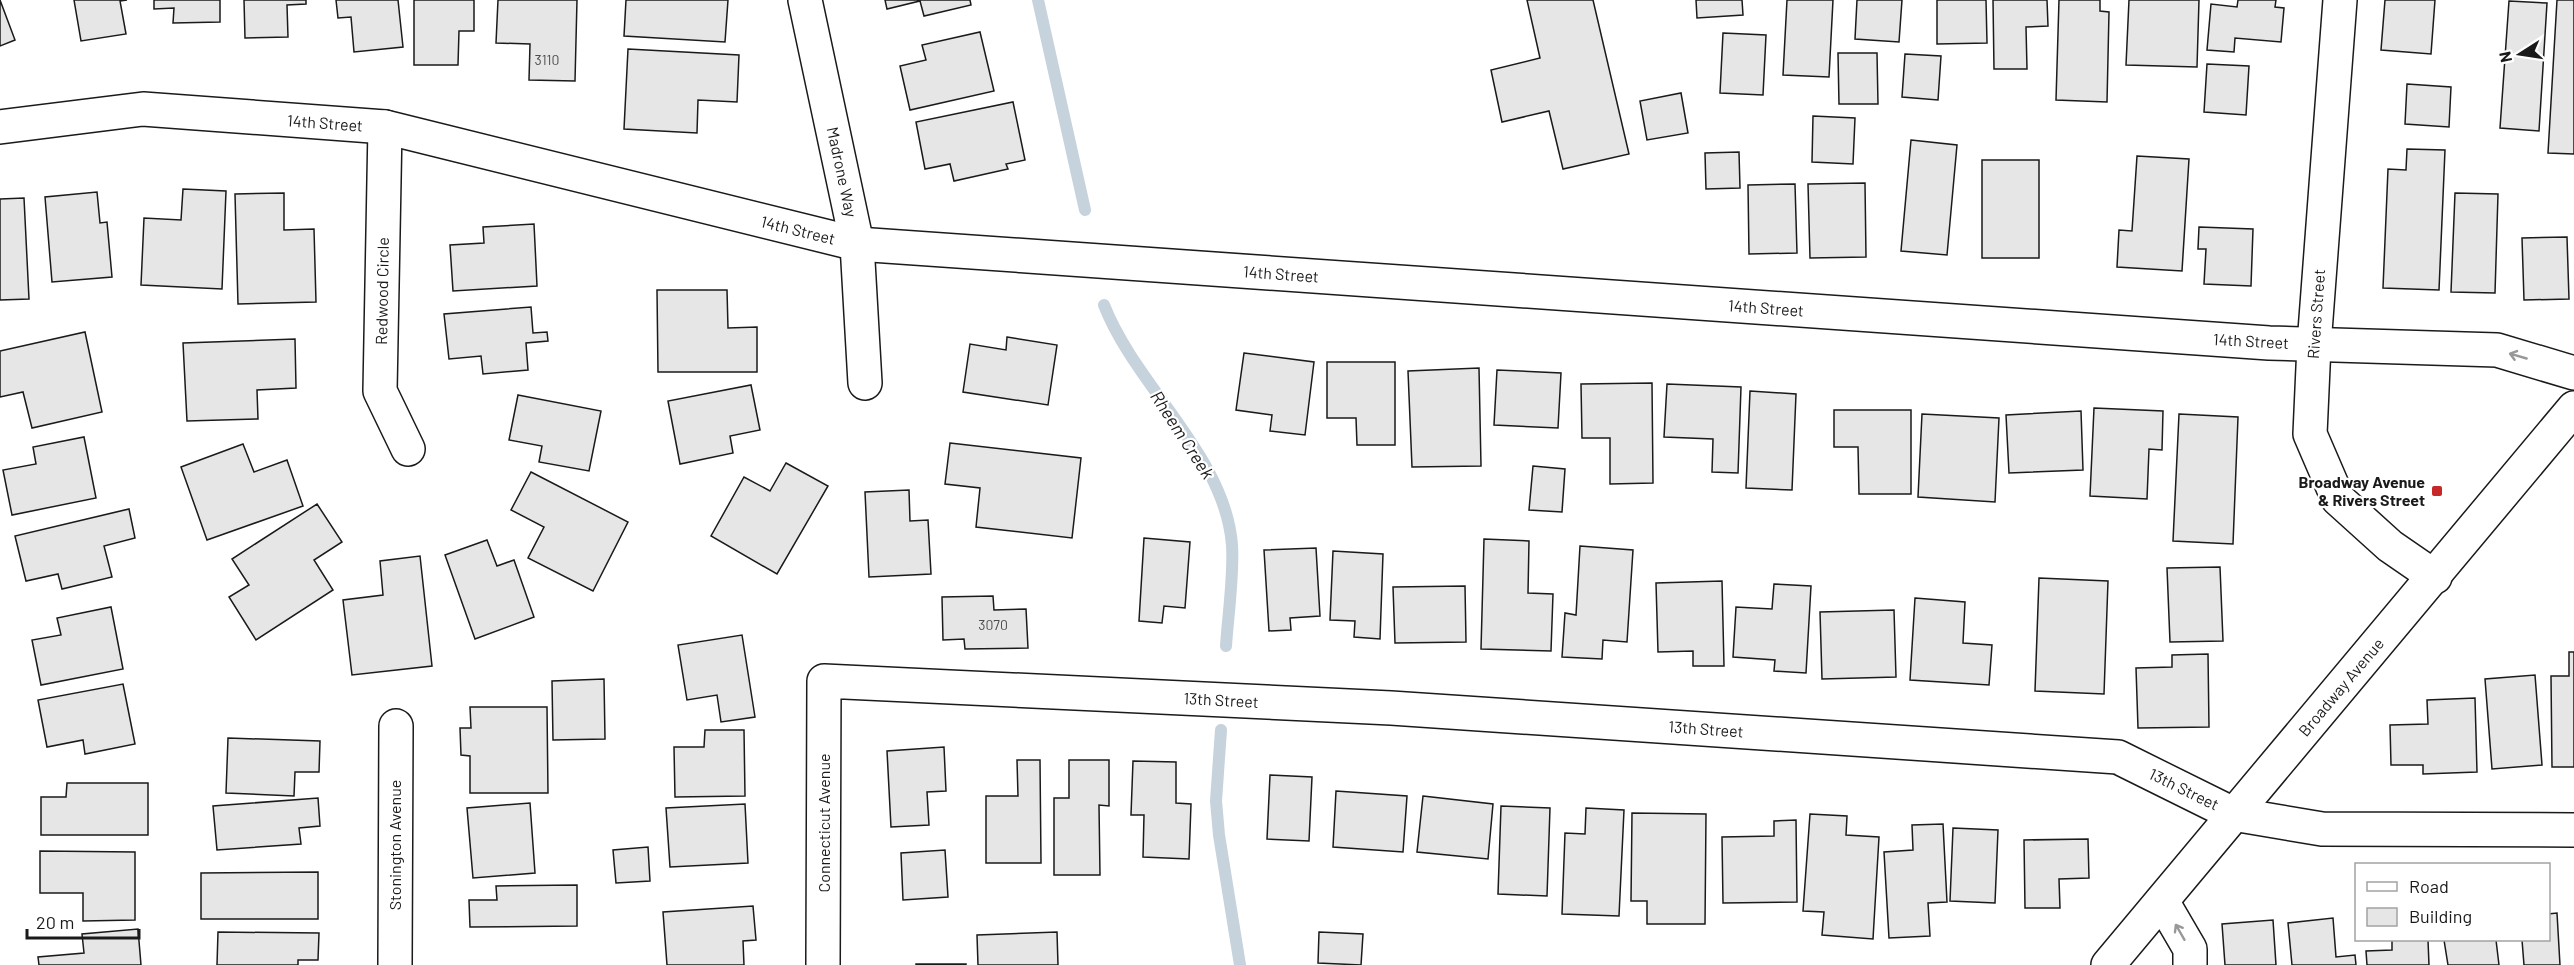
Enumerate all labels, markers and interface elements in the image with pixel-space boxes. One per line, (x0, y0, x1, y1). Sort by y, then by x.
north arrow (2490, 24, 2550, 84)
text: N (2494, 50, 2515, 64)
house number: 3110 (535, 51, 559, 68)
street label: 14th Street (287, 110, 363, 135)
street label: Madrone Way (824, 125, 861, 219)
street label: 14th Street (759, 211, 837, 248)
street label: Redwood Circle (371, 237, 392, 345)
street label: 14th Street (1243, 261, 1319, 286)
street label: Rivers Street (2303, 268, 2328, 360)
street label: 14th Street (1728, 295, 1804, 320)
street label: 14th Street (2213, 329, 2289, 352)
one-way arrow (2509, 350, 2528, 361)
water label: Rheem Creek (1146, 386, 1220, 483)
place label: Broadway Avenue & Rivers Street (2299, 472, 2425, 509)
marker: Broadway Avenue & Rivers Street (2430, 484, 2444, 498)
house number: 3070 (978, 616, 1008, 633)
street label: Broadway Avenue (2294, 634, 2387, 740)
street label: 13th Street (1183, 688, 1259, 711)
street label: 13th Street (1668, 716, 1744, 741)
street label: Connecticut Avenue (814, 753, 833, 893)
street label: 13th Street (2146, 764, 2222, 814)
street label: Stonington Avenue (385, 780, 404, 910)
legend (2355, 863, 2550, 941)
text: Road (2409, 875, 2449, 897)
scale bar (27, 902, 140, 940)
text: Building (2409, 905, 2472, 927)
text: 20 m (36, 911, 74, 933)
one-way arrow (2174, 924, 2186, 941)

